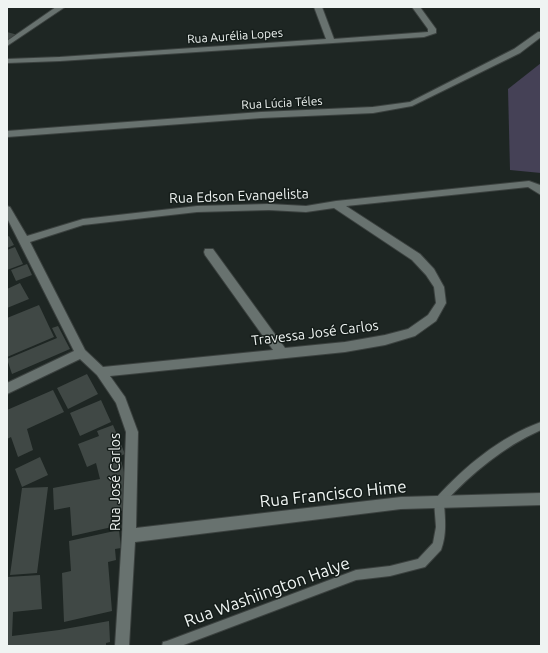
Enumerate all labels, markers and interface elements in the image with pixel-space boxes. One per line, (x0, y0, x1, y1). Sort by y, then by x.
street label: Rua Aurélia Lopes (187, 25, 283, 47)
street label: Rua Lúcia Téles (241, 94, 323, 112)
street label: Rua Edson Evangelista (169, 185, 309, 207)
street label: Travessa José Carlos (250, 317, 380, 349)
street label: Rua José Carlos (107, 433, 123, 531)
street label: Rua Francisco Hime (259, 476, 407, 512)
street label: Rua Washiington Halye (181, 553, 353, 631)

